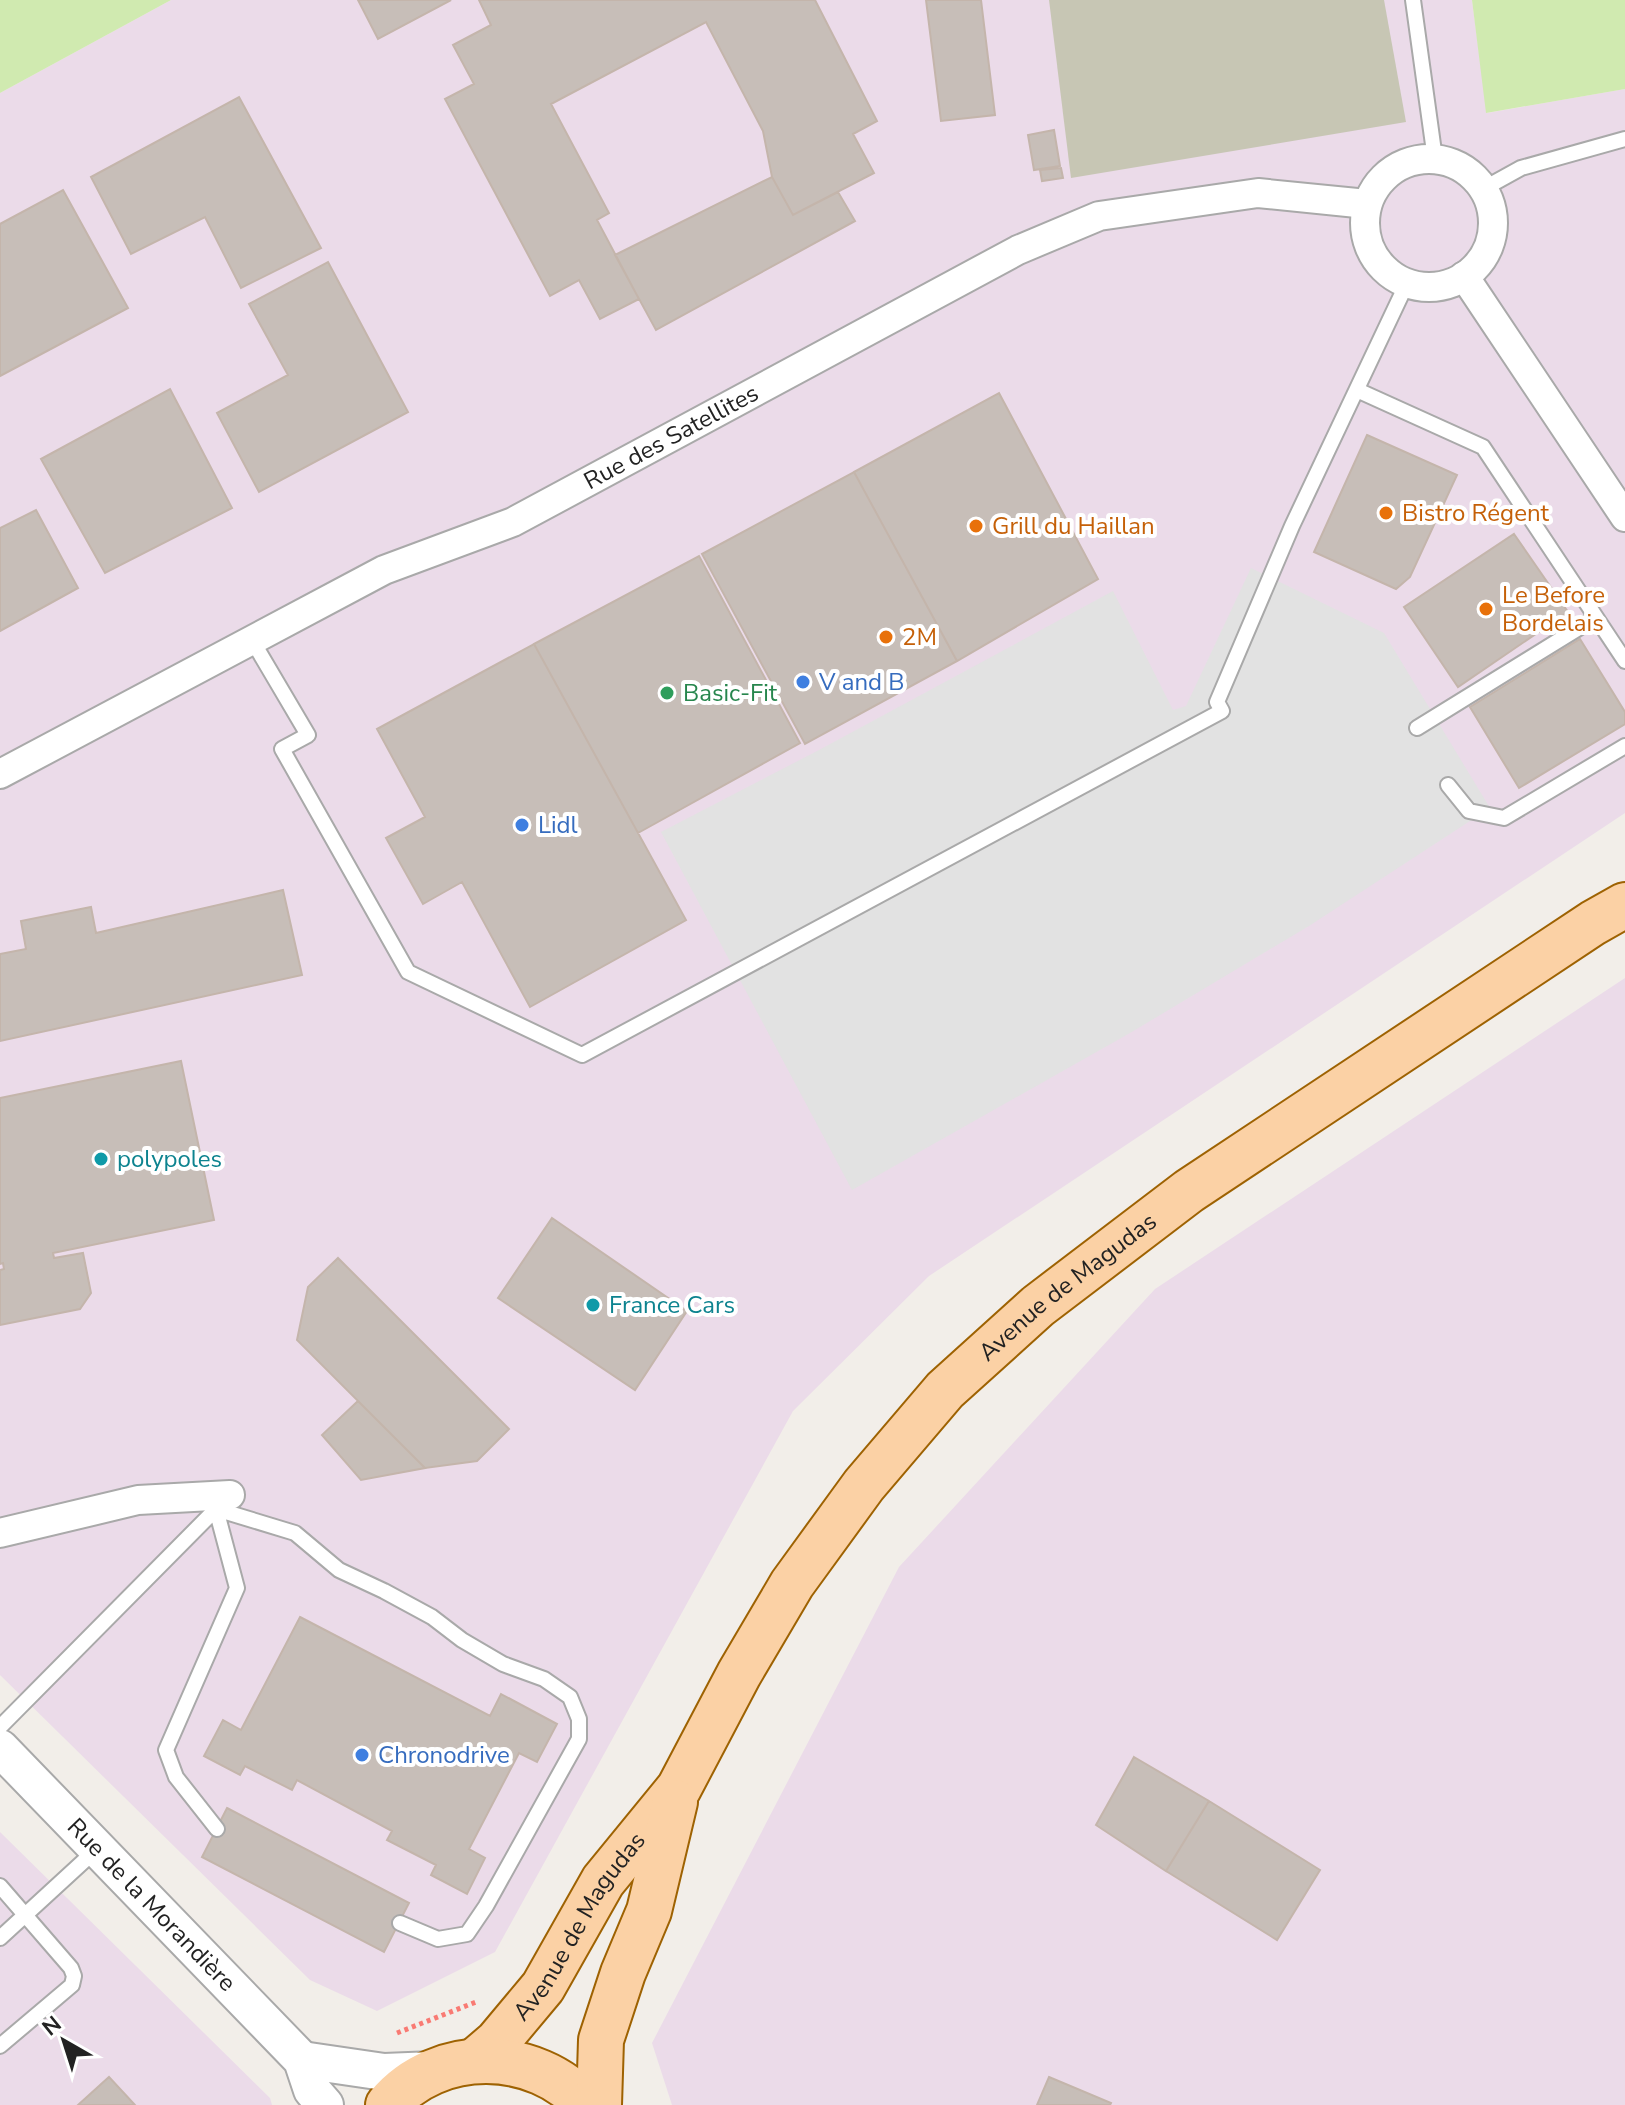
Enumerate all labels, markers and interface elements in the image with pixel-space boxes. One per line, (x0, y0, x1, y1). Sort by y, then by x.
street label: Rue des Satellites (578, 377, 764, 497)
place label: Bistro Régent (1402, 497, 1550, 529)
marker: Bistro Régent (1377, 504, 1395, 522)
place label: Grill du Haillan (992, 510, 1155, 542)
marker: Grill du Haillan (967, 517, 985, 535)
place label: Le Before Bordelais (1502, 579, 1605, 639)
marker: Le Before Bordelais (1477, 600, 1495, 618)
place label: 2M (902, 621, 937, 653)
marker: 2M (877, 628, 895, 646)
place label: V and B (818, 666, 904, 698)
marker: V and B (794, 673, 812, 691)
place label: Basic-Fit (683, 677, 778, 709)
marker: Basic-Fit (658, 684, 676, 702)
place label: Lidl (538, 809, 578, 841)
marker: Lidl (513, 816, 531, 834)
place label: polypoles (117, 1143, 222, 1175)
marker: polypoles (92, 1150, 110, 1168)
street label: Avenue de Magudas (972, 1206, 1163, 1368)
place label: France Cars (609, 1289, 735, 1321)
marker: France Cars (584, 1296, 602, 1314)
place label: Chronodrive (378, 1739, 510, 1771)
marker: Chronodrive (353, 1746, 371, 1764)
street label: Rue de la Morandière (60, 1811, 243, 1998)
street label: Avenue de Magudas (505, 1825, 653, 2027)
north arrow (24, 2001, 104, 2081)
text: N (36, 2009, 68, 2043)

